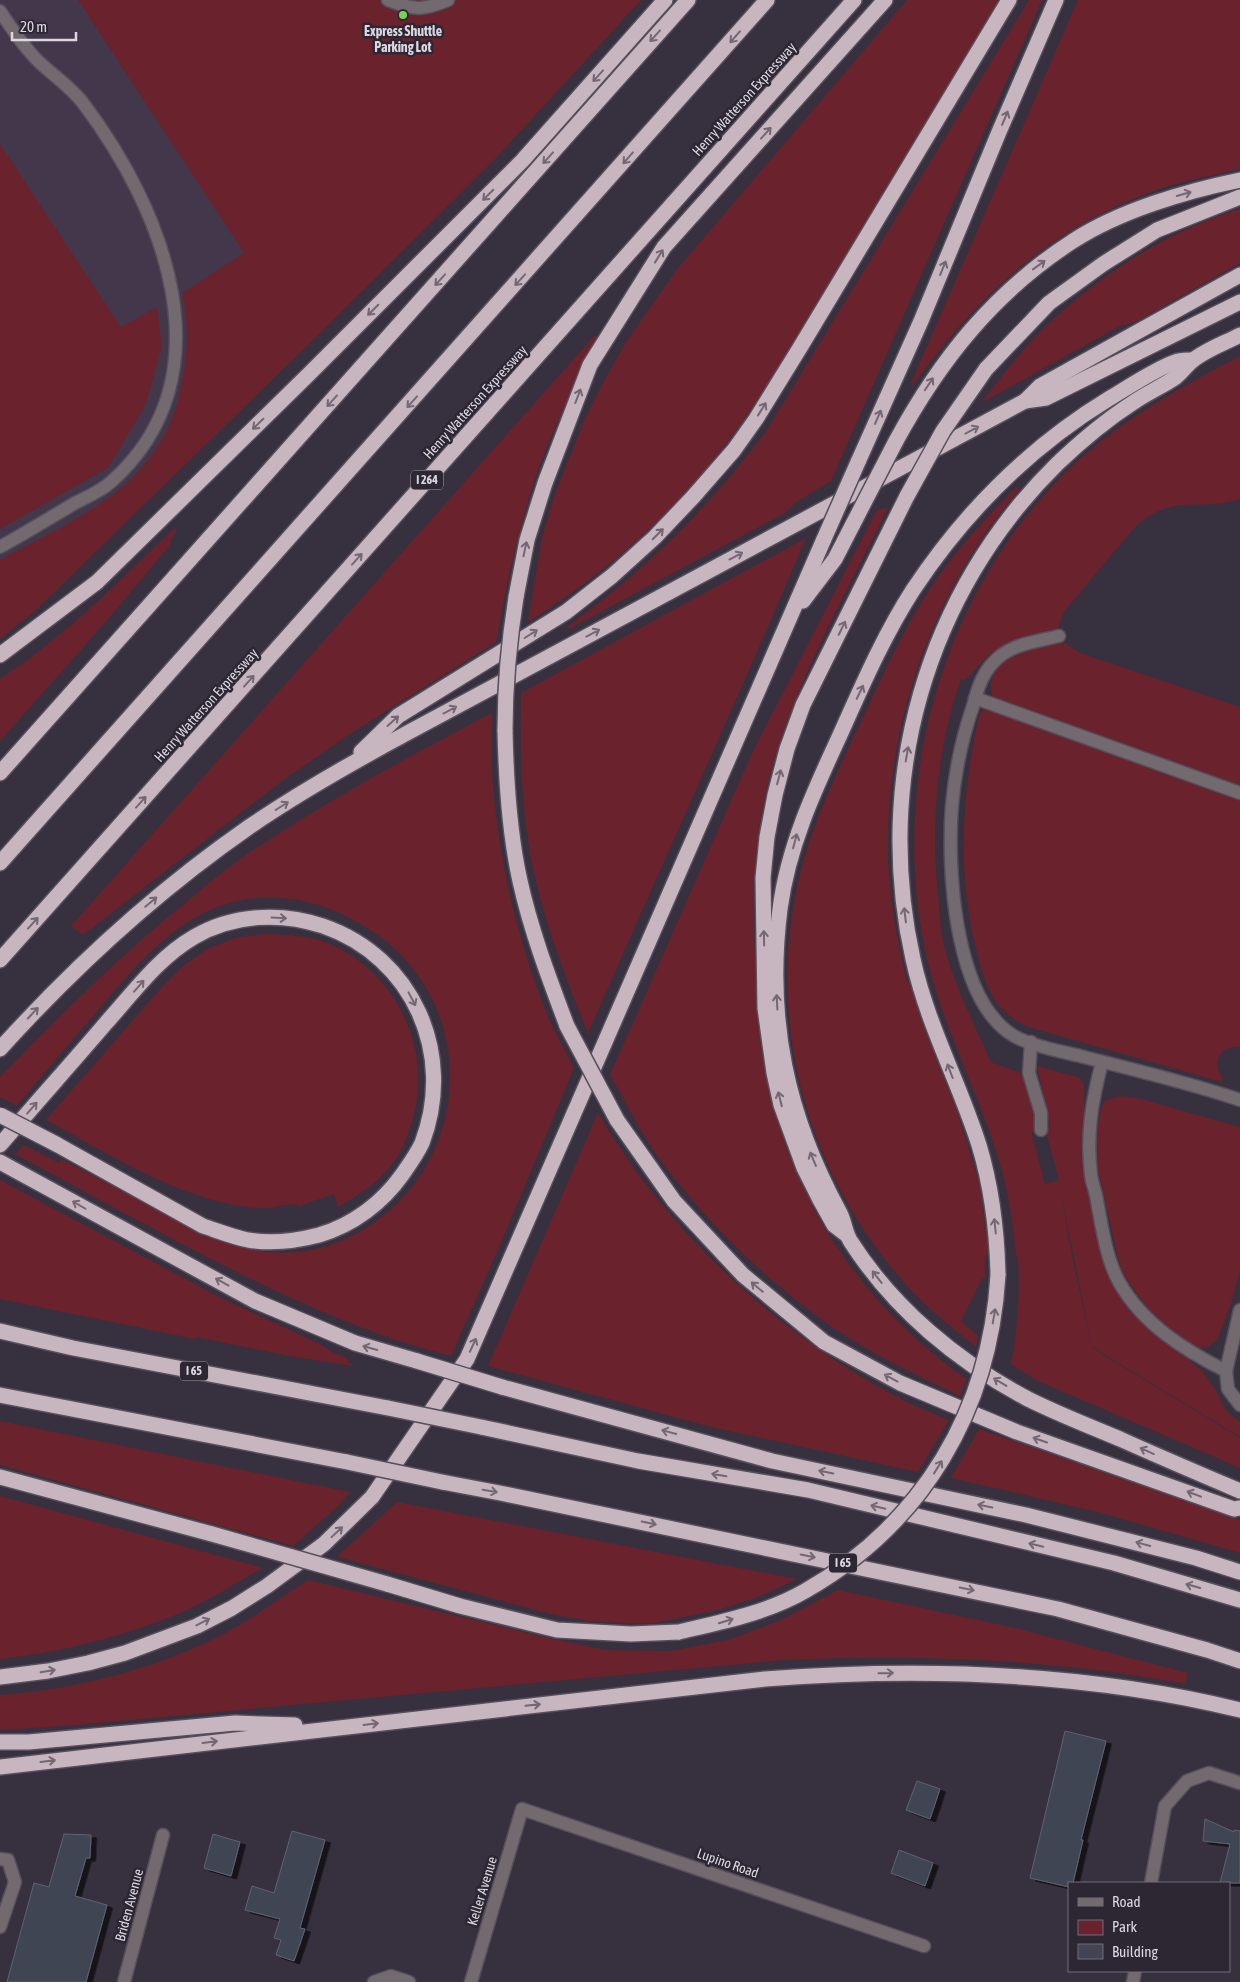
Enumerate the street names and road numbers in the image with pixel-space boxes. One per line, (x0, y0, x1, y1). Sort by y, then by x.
street label: Henry Watterson Expressway (689, 39, 799, 159)
street label: Henry Watterson Expressway (420, 342, 530, 462)
road number: I 264 (411, 470, 443, 490)
street label: Henry Watterson Expressway (151, 645, 261, 765)
road number: I 65 (180, 1362, 208, 1380)
road number: I 65 (829, 1554, 857, 1572)
street label: Lupino Road (695, 1845, 761, 1881)
street label: Keller Avenue (464, 1855, 500, 1927)
street label: Briden Avenue (112, 1867, 146, 1943)

